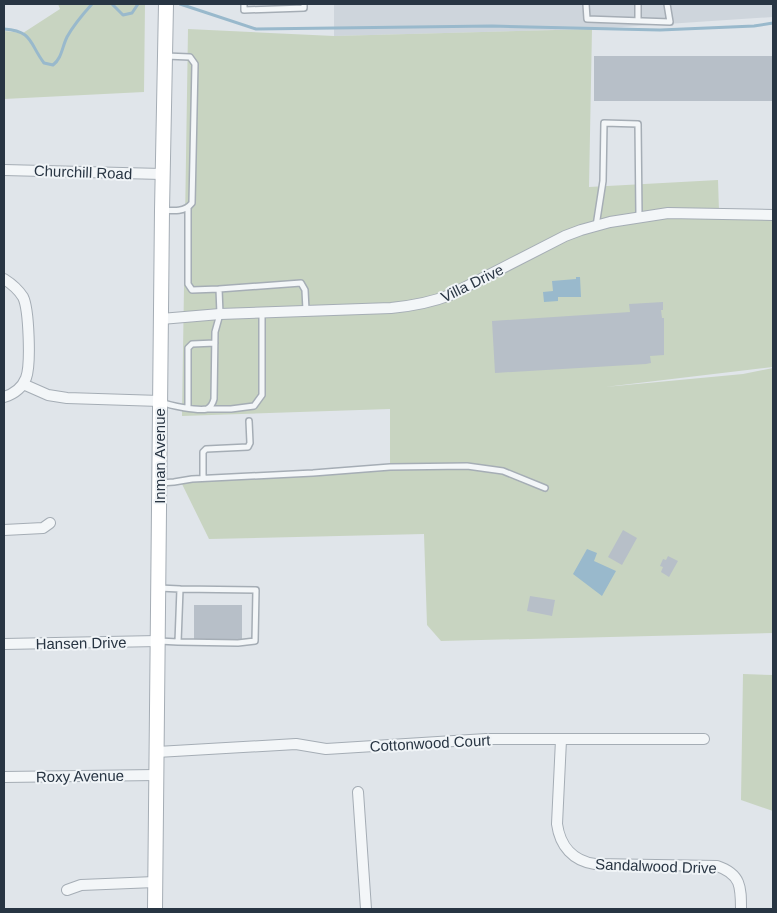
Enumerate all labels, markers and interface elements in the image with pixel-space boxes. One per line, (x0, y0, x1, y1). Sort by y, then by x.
street label: Churchill Road (34, 162, 132, 182)
street label: Villa Drive (438, 261, 506, 305)
street label: Inman Avenue (151, 408, 168, 504)
street label: Hansen Drive (35, 634, 127, 652)
street label: Cottonwood Court (369, 731, 492, 755)
street label: Roxy Avenue (36, 767, 124, 785)
street label: Sandalwood Drive (595, 855, 717, 877)

